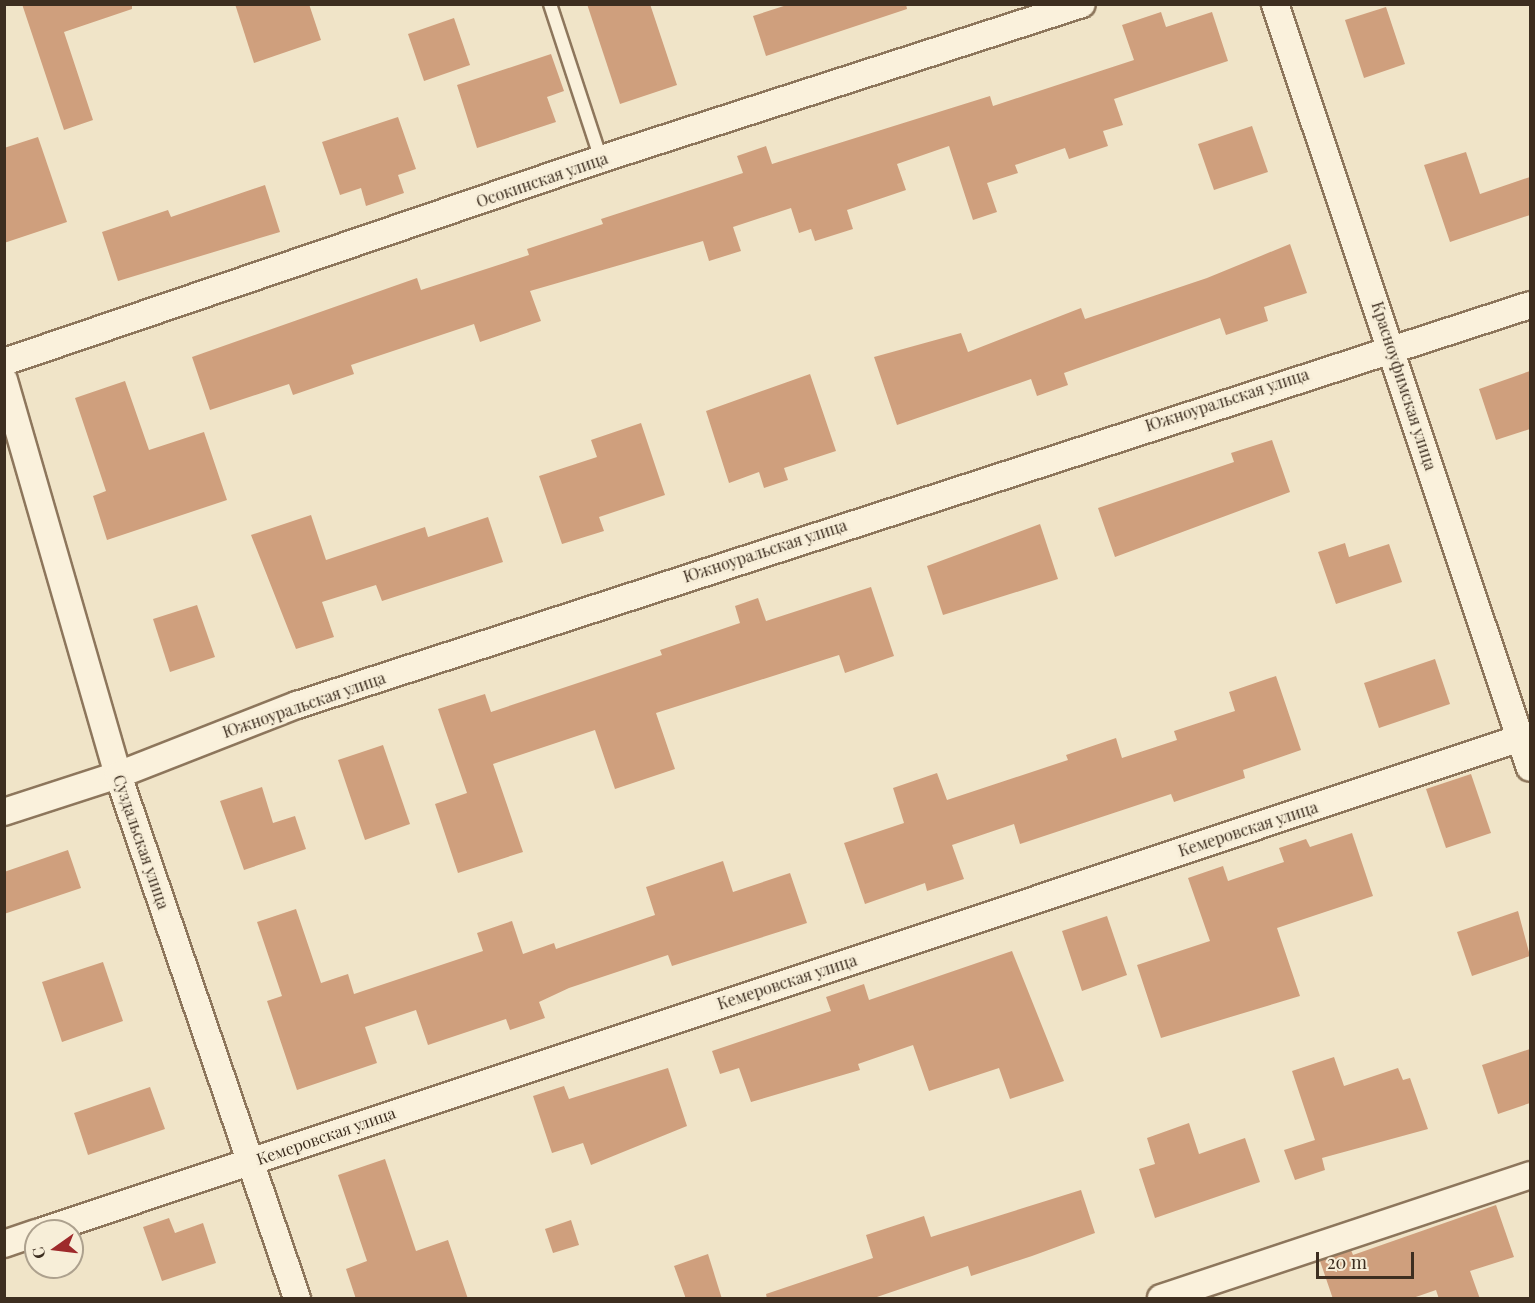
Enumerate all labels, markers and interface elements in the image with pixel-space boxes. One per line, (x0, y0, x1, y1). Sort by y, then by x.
street label: Осокинская улица (474, 148, 610, 212)
street label: Красноуфимская улица (1368, 299, 1440, 473)
street label: Южноуральская улица (1143, 364, 1311, 436)
street label: Южноуральская улица (681, 515, 849, 587)
street label: Южноуральская улица (220, 668, 388, 742)
street label: Суздальская улица (109, 772, 173, 912)
street label: Кемеровская улица (1176, 797, 1320, 861)
street label: Кемеровская улица (715, 950, 859, 1014)
street label: Кемеровская улица (254, 1103, 398, 1169)
north arrow (24, 1219, 84, 1279)
scale bar (1319, 1240, 1416, 1278)
text: С (26, 1245, 50, 1261)
text: 20 m (1327, 1250, 1367, 1274)

